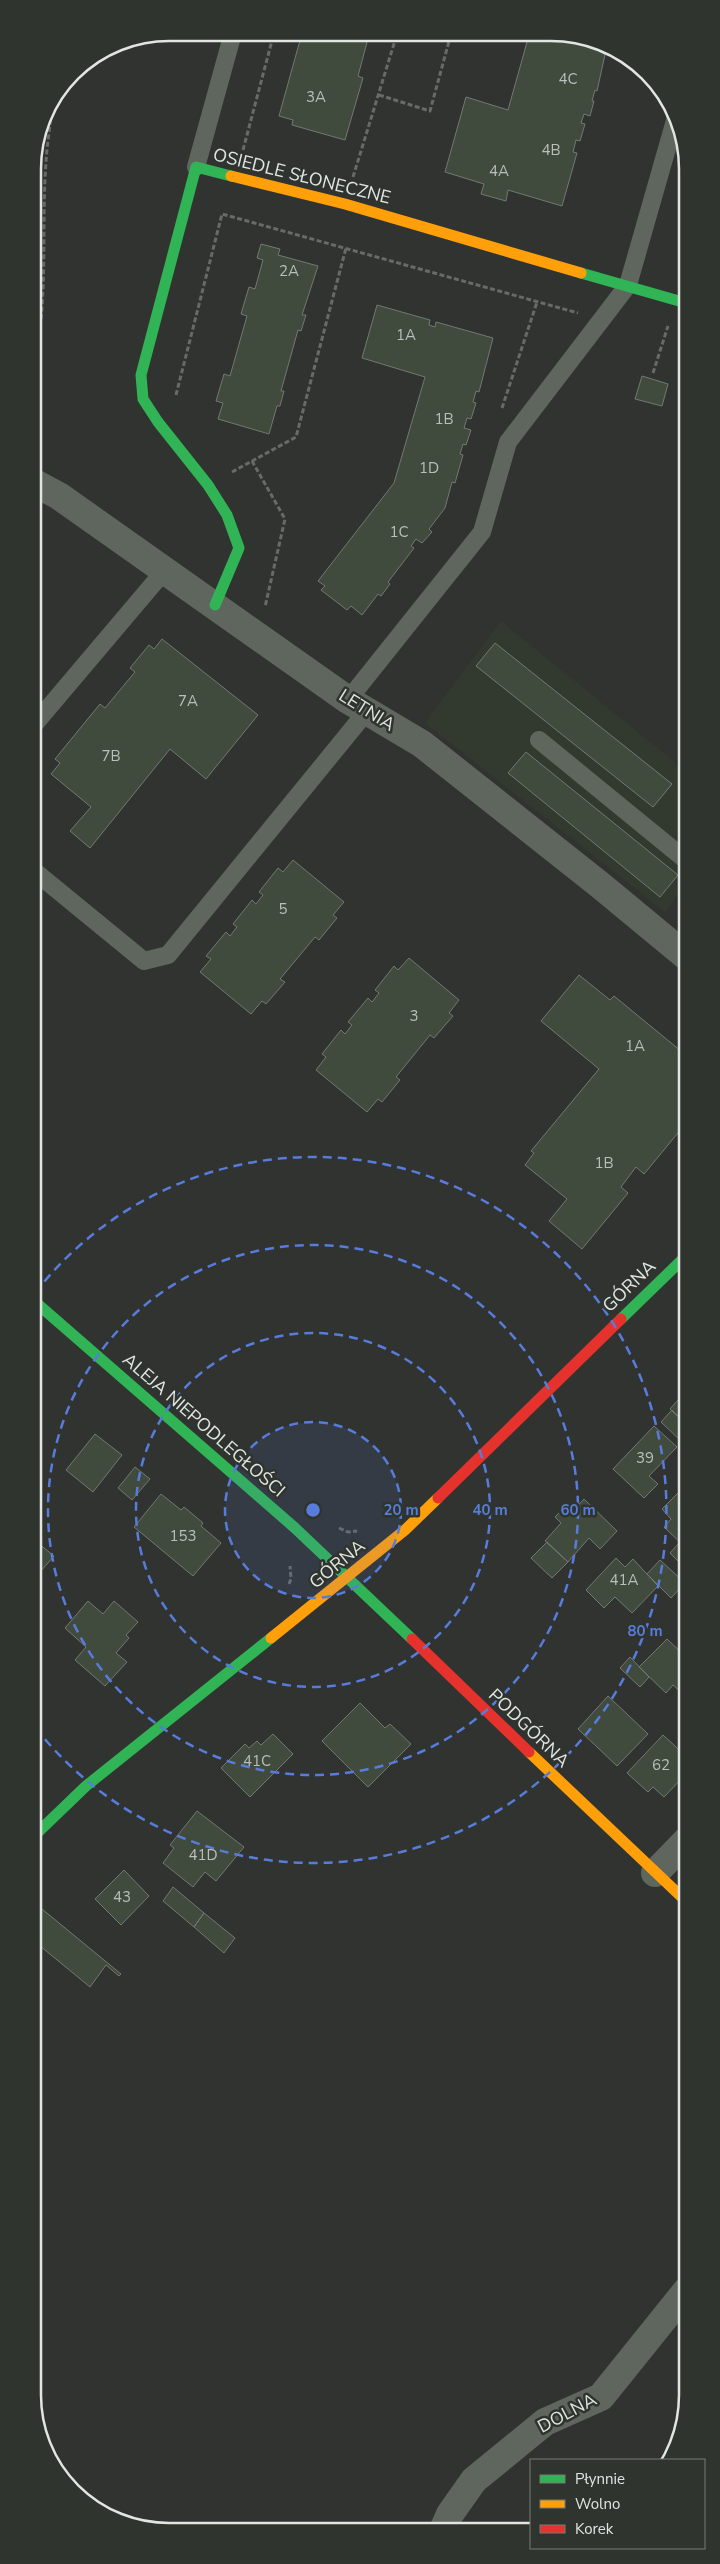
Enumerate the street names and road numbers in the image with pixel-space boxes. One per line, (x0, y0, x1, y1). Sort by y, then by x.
street label: OSIEDLE SŁONECZNE (211, 142, 393, 210)
street label: LETNIA (334, 683, 400, 737)
street label: GÓRNA (597, 1255, 661, 1317)
street label: ALEJA NIEPODLEGŁOŚCI (118, 1348, 290, 1502)
street label: GÓRNA (304, 1534, 370, 1594)
street label: PODGÓRNA (483, 1683, 575, 1773)
street label: DOLNA (533, 2388, 601, 2438)

